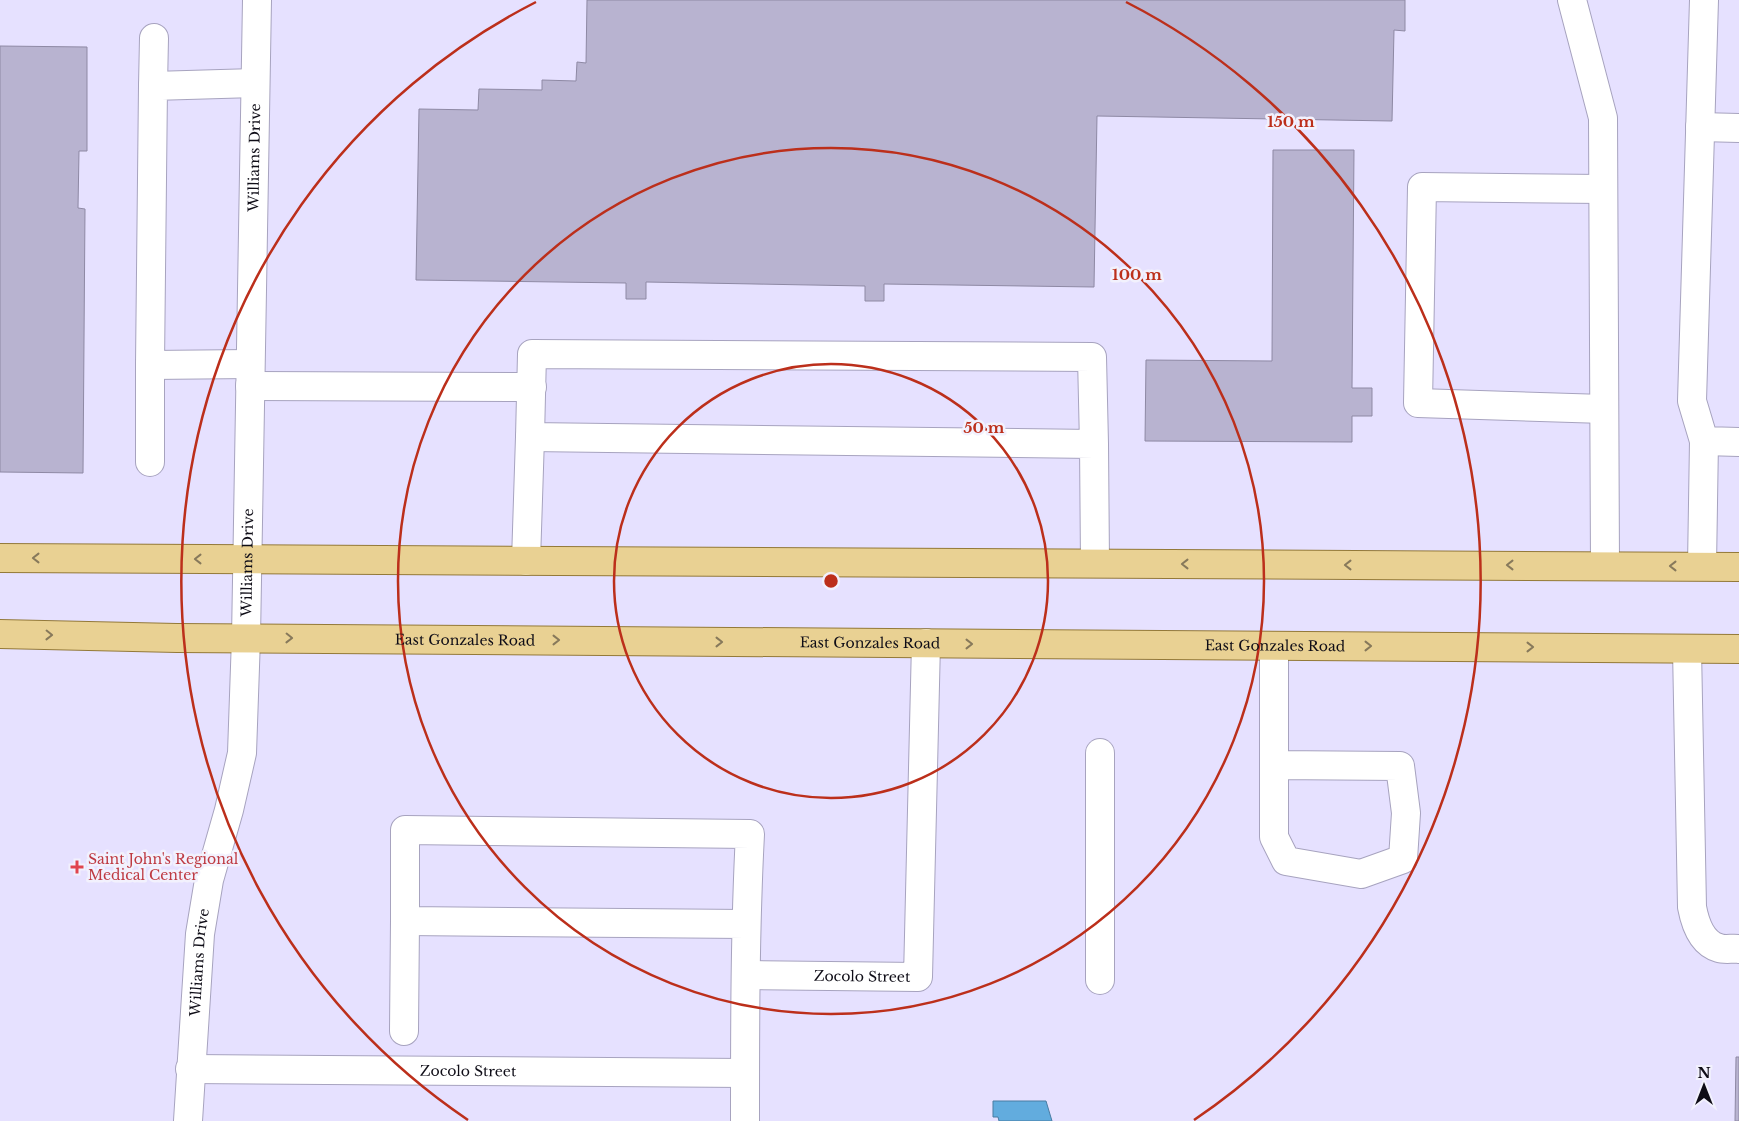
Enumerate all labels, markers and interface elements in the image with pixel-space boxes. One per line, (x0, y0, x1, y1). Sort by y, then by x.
street label: Williams Drive (244, 103, 264, 213)
text: 150 m (1267, 112, 1315, 131)
text: 100 m (1112, 265, 1162, 284)
text: 50 m (964, 418, 1005, 437)
street label: Williams Drive (237, 508, 257, 618)
one-way arrow (31, 553, 39, 563)
one-way arrow (194, 554, 202, 564)
one-way arrow (1181, 559, 1189, 569)
one-way arrow (1344, 560, 1352, 570)
one-way arrow (1506, 560, 1514, 570)
one-way arrow (1669, 561, 1676, 571)
centre of rings (822, 572, 840, 590)
one-way arrow (45, 630, 53, 640)
street label: East Gonzales Road (395, 631, 536, 650)
one-way arrow (286, 633, 293, 643)
street label: East Gonzales Road (800, 633, 941, 652)
one-way arrow (553, 635, 561, 646)
street label: East Gonzales Road (1205, 636, 1346, 655)
one-way arrow (716, 637, 723, 647)
one-way arrow (966, 639, 973, 649)
one-way arrow (1364, 641, 1372, 651)
one-way arrow (1527, 642, 1535, 653)
place label: Saint John's Regional Medical Center (88, 850, 239, 884)
marker: Saint John's Regional Medical Center (70, 860, 84, 874)
street label: Williams Drive (186, 907, 213, 1018)
street label: Zocolo Street (814, 967, 911, 986)
north arrow (1679, 1061, 1729, 1111)
street label: Zocolo Street (420, 1062, 517, 1080)
text: N (1697, 1064, 1711, 1082)

